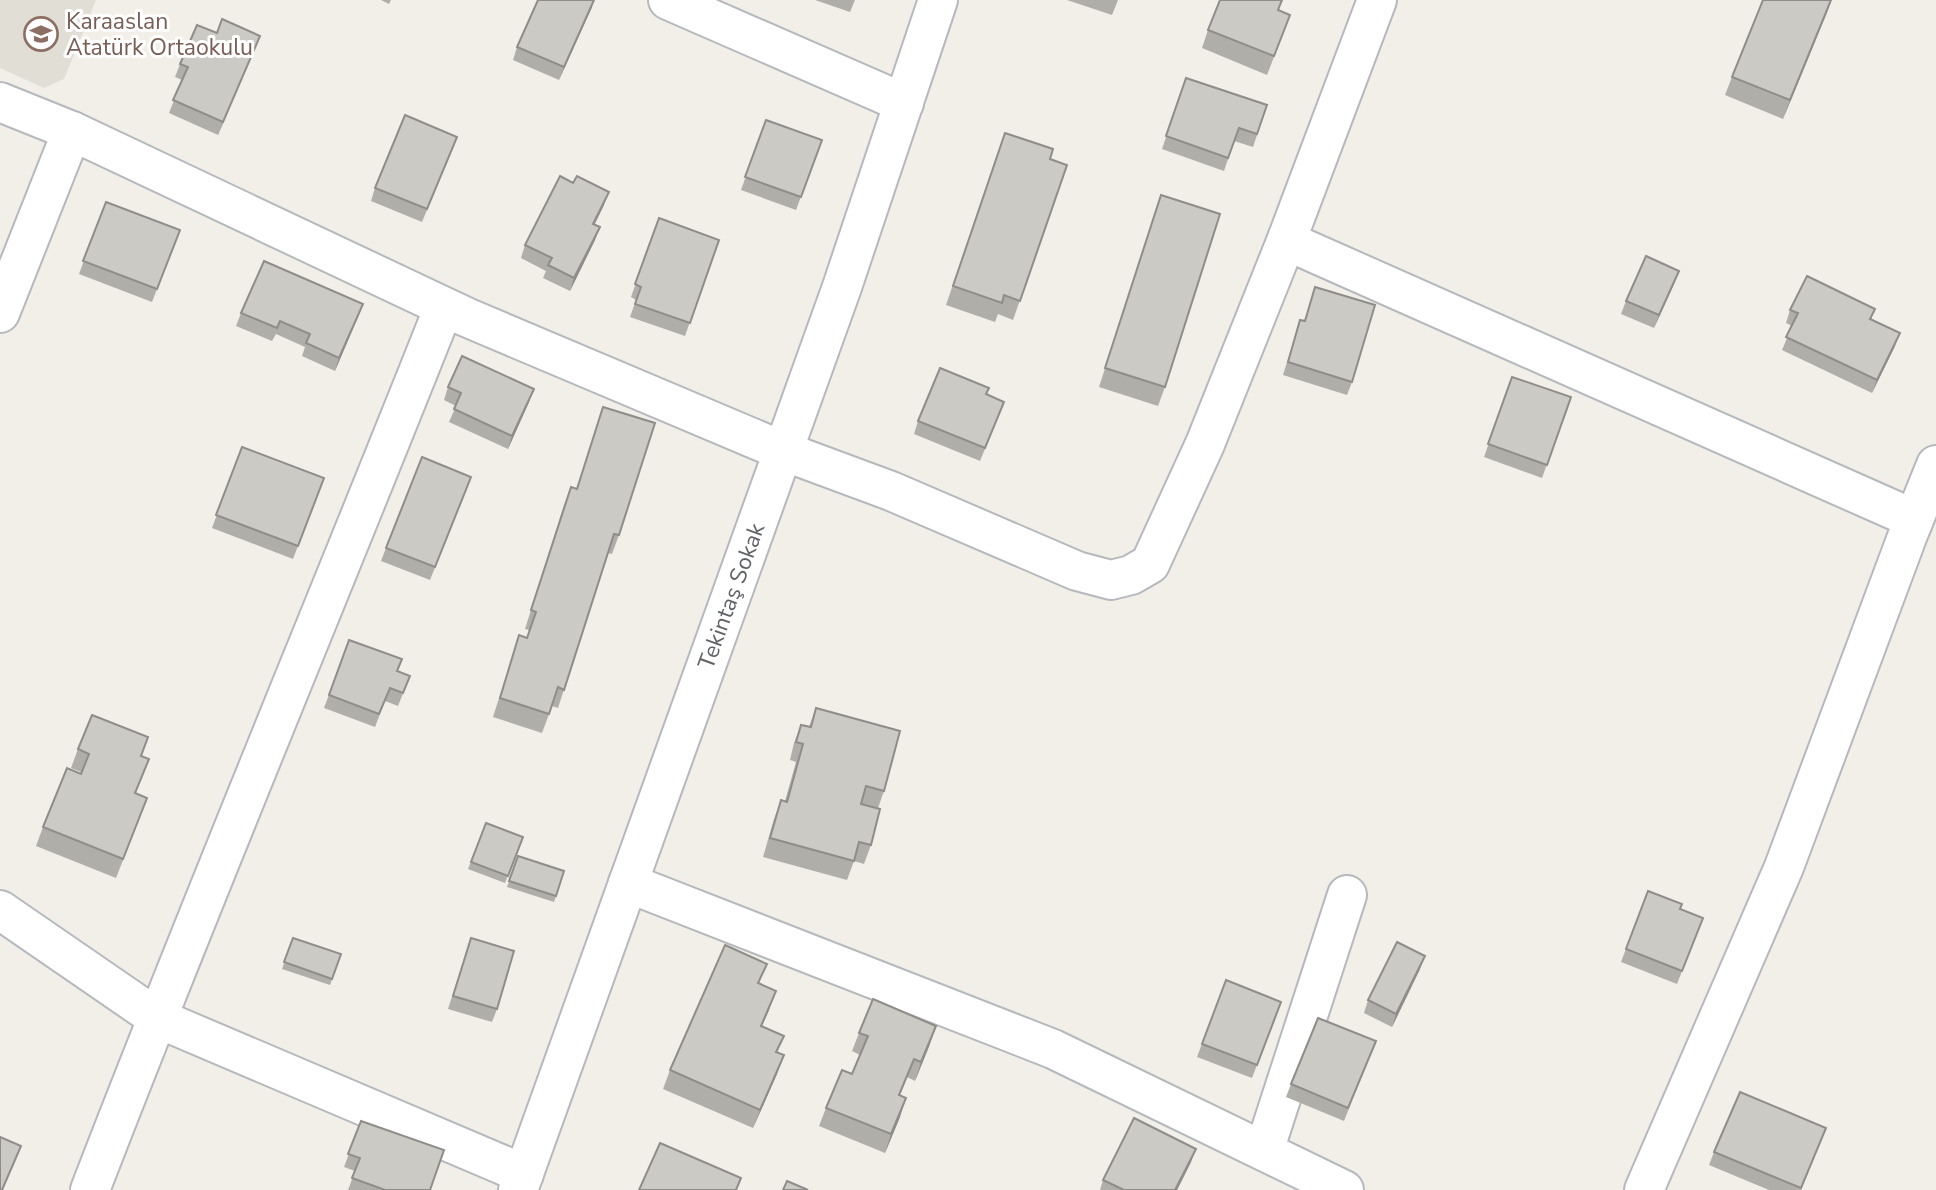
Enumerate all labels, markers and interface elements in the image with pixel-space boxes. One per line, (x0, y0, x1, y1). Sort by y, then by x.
place label: Karaaslan Atatürk Ortaokulu (66, 6, 253, 63)
school or university icon: Karaaslan Atatürk Ortaokulu (22, 15, 60, 53)
street label: Tekintaş Sokak (691, 518, 772, 674)

